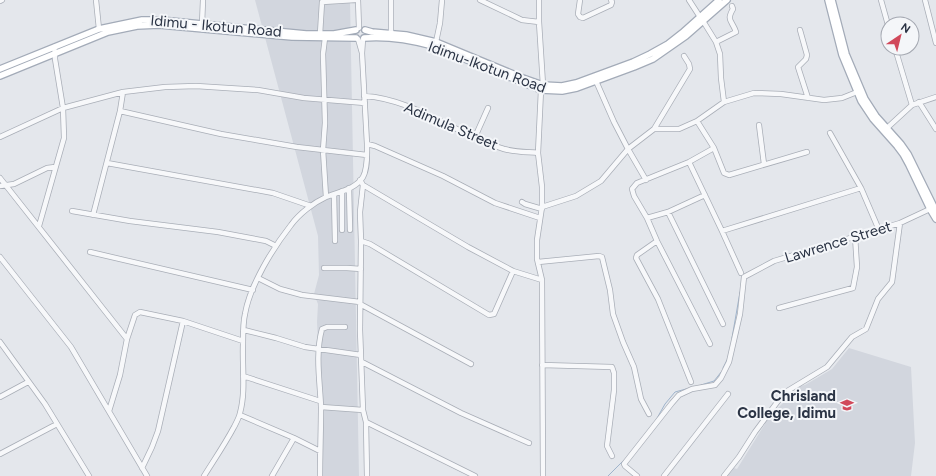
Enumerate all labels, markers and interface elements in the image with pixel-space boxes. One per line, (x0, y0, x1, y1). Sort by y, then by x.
street label: Idimu - Ikotun Road (150, 11, 282, 41)
north arrow (880, 16, 920, 56)
text: N (898, 20, 913, 36)
street label: Idimu-Ikotun Road (426, 37, 548, 97)
street label: Adimula Street (401, 98, 501, 154)
street label: Lawrence Street (782, 217, 894, 267)
place label: Chrisland College, Idimu (737, 387, 836, 422)
school or university icon: Chrisland College, Idimu (839, 397, 855, 413)

